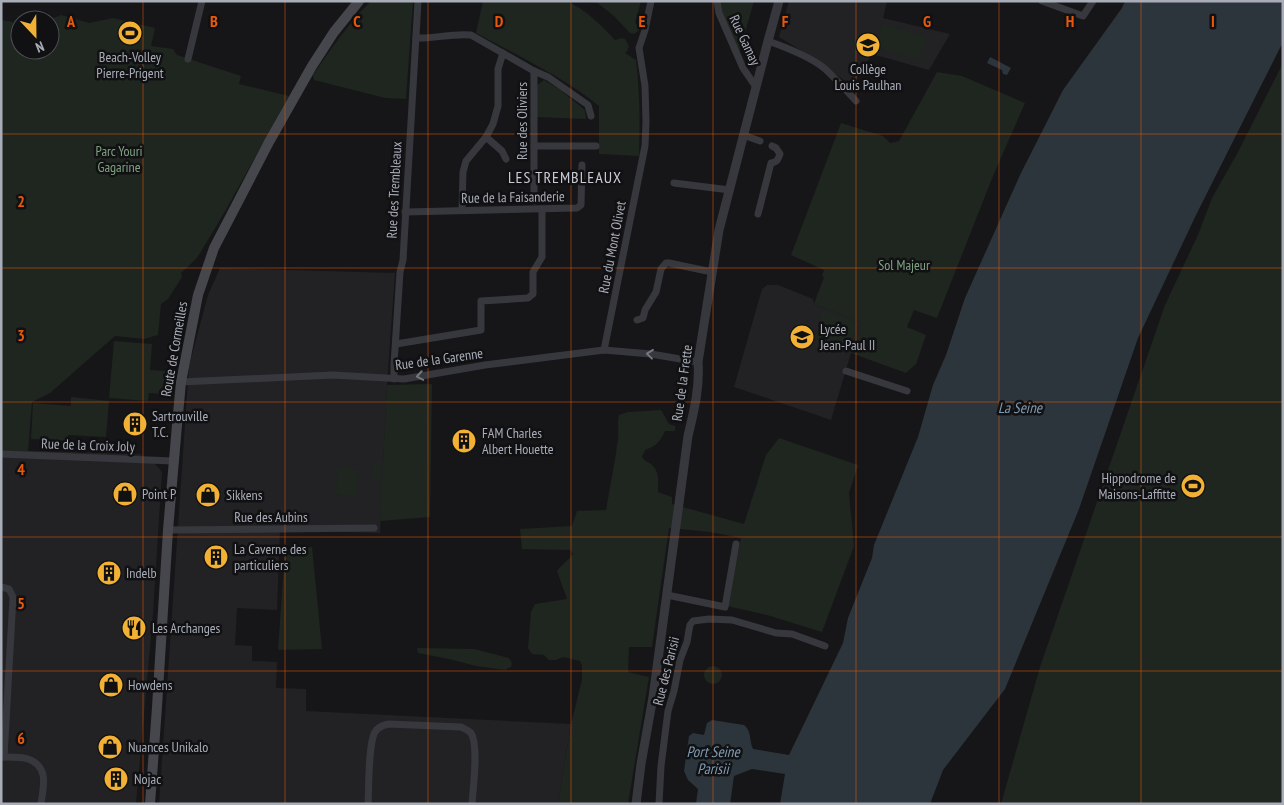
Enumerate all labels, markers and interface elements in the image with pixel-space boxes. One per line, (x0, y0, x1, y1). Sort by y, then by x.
north arrow (10, 10, 60, 60)
text: A (66, 11, 76, 31)
text: B (210, 11, 218, 31)
text: C (353, 11, 361, 31)
text: D (495, 11, 504, 31)
text: E (639, 11, 646, 31)
text: F (782, 11, 789, 31)
text: G (923, 11, 931, 31)
text: H (1066, 11, 1074, 31)
text: I (1211, 11, 1215, 31)
street label: Rue Gamay (725, 12, 765, 69)
sports icon: Beach-Volley Pierre-Prigent (117, 20, 143, 46)
school or university icon: Collège Louis Paulhan (855, 32, 881, 58)
text: N (33, 37, 47, 57)
place label: Beach-Volley Pierre-Prigent (96, 48, 164, 82)
place label: Collège Louis Paulhan (835, 60, 901, 94)
street label: Rue des Oliviers (513, 82, 531, 160)
street label: Rue des Trembleaux (382, 141, 406, 239)
park label: Parc Youri Gagarine (95, 142, 143, 176)
district label: LES TREMBLEAUX (508, 167, 622, 187)
street label: Rue de la Faisanderie (461, 187, 565, 207)
text: 2 (17, 191, 25, 211)
street label: Rue du Mont Olivet (594, 199, 630, 295)
park label: Sol Majeur (878, 256, 930, 274)
street label: Route de Cormeilles (157, 300, 191, 398)
place label: Lycée Jean-Paul II (819, 320, 875, 354)
school or university icon: Lycée Jean-Paul II (789, 324, 815, 350)
text: 3 (17, 325, 25, 345)
street label: Rue de la Frette (668, 343, 696, 422)
street label: Rue de la Garenne (394, 344, 484, 374)
one-way arrow (646, 349, 654, 360)
one-way arrow (415, 371, 424, 381)
water label: La Seine (998, 398, 1043, 417)
place label: Sartrouville T.C. (152, 407, 209, 441)
building icon: Sartrouville T.C. (122, 411, 148, 437)
place label: FAM Charles Albert Houette (482, 424, 554, 458)
building icon: FAM Charles Albert Houette (451, 428, 477, 454)
street label: Rue de la Croix Joly (41, 434, 136, 456)
text: 4 (17, 459, 25, 479)
place label: Hippodrome de Maisons-Laffitte (1098, 469, 1176, 503)
sports icon: Hippodrome de Maisons-Laffitte (1180, 473, 1206, 499)
shop icon: Point P (112, 481, 138, 507)
shop icon: Sikkens (195, 482, 221, 508)
place label: Point P (142, 485, 176, 503)
place label: Sikkens (226, 486, 263, 504)
street label: Rue des Aubins (234, 508, 308, 526)
place label: La Caverne des particuliers (234, 540, 307, 574)
building icon: La Caverne des particuliers (203, 544, 229, 570)
building icon: Indelb (96, 560, 122, 586)
place label: Indelb (126, 564, 157, 582)
text: 5 (17, 593, 25, 613)
restaurant icon: Les Archanges (121, 615, 147, 641)
place label: Les Archanges (152, 619, 220, 637)
street label: Rue des Parisii (649, 635, 683, 707)
shop icon: Howdens (98, 672, 124, 698)
place label: Howdens (128, 676, 173, 694)
text: 6 (17, 728, 25, 748)
shop icon: Nuances Unikalo (97, 734, 123, 760)
place label: Nuances Unikalo (128, 738, 208, 756)
water label: Port Seine Parisii (686, 742, 740, 778)
building icon: Nojac (103, 766, 129, 792)
place label: Nojac (134, 770, 161, 788)

